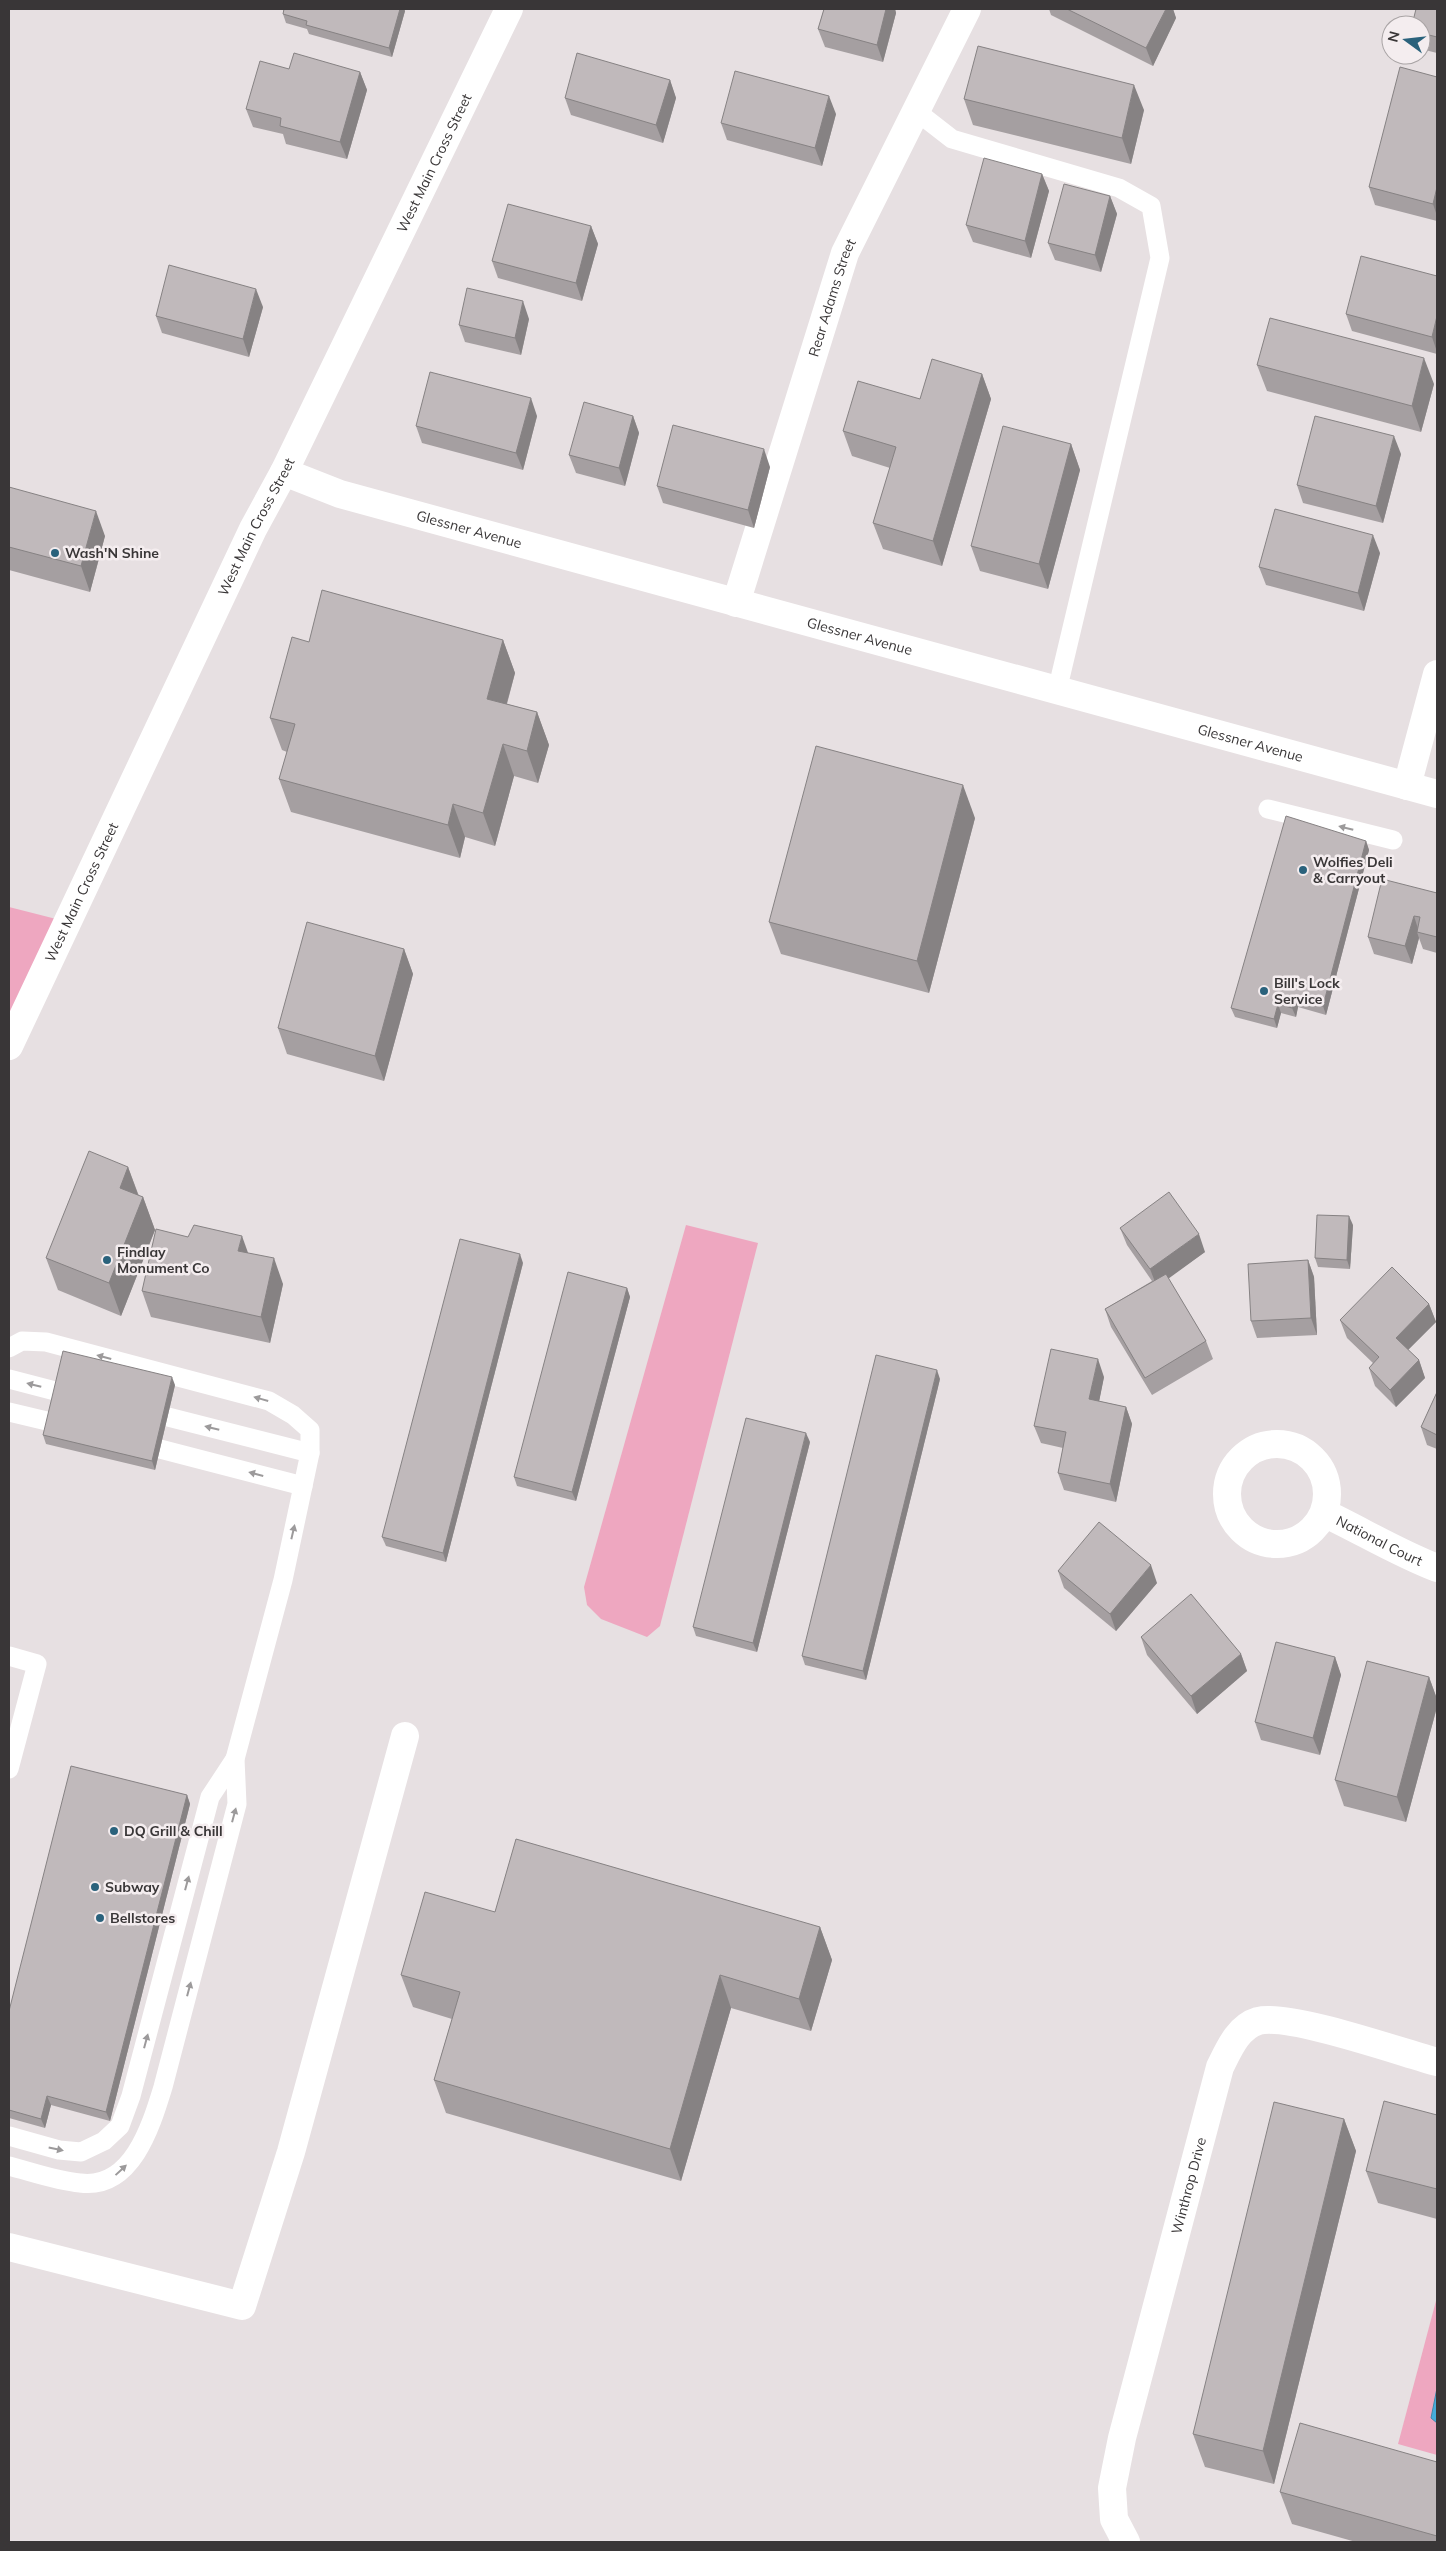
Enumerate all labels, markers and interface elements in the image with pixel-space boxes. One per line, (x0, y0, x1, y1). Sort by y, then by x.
north arrow (1381, 15, 1431, 65)
text: N (1383, 29, 1404, 44)
street label: West Main Cross Street (393, 91, 476, 236)
street label: Rear Adams Street (804, 236, 860, 359)
street label: West Main Cross Street (214, 455, 299, 599)
street label: Glessner Avenue (414, 506, 524, 552)
place label: Wash'N Shine (65, 544, 159, 562)
marker: Wash'N Shine (49, 547, 61, 559)
street label: Glessner Avenue (805, 613, 914, 659)
street label: Glessner Avenue (1196, 720, 1305, 766)
street label: West Main Cross Street (41, 819, 122, 965)
one-way arrow (1338, 824, 1353, 832)
place label: Wolfies Deli & Carryout (1313, 853, 1393, 887)
marker: Wolfies Deli & Carryout (1297, 864, 1309, 876)
place label: Bill's Lock Service (1274, 974, 1340, 1008)
marker: Bill's Lock Service (1258, 985, 1270, 997)
place label: Findlay Monument Co (117, 1243, 209, 1277)
marker: Findlay Monument Co (101, 1254, 113, 1266)
one-way arrow (97, 1353, 112, 1361)
one-way arrow (26, 1381, 41, 1389)
one-way arrow (254, 1394, 269, 1402)
one-way arrow (204, 1424, 220, 1432)
one-way arrow (249, 1470, 264, 1478)
street label: National Court (1333, 1511, 1425, 1570)
one-way arrow (289, 1525, 297, 1540)
one-way arrow (230, 1807, 238, 1823)
place label: DQ Grill & Chill (124, 1822, 223, 1840)
marker: DQ Grill & Chill (108, 1825, 120, 1837)
one-way arrow (184, 1876, 192, 1891)
place label: Subway (105, 1878, 160, 1896)
marker: Subway (89, 1881, 101, 1893)
place label: Bellstores (110, 1909, 175, 1927)
marker: Bellstores (94, 1912, 106, 1924)
one-way arrow (185, 1982, 193, 1997)
one-way arrow (142, 2033, 150, 2048)
street label: Winthrop Drive (1167, 2135, 1210, 2236)
one-way arrow (48, 2145, 64, 2153)
one-way arrow (115, 2164, 127, 2176)

